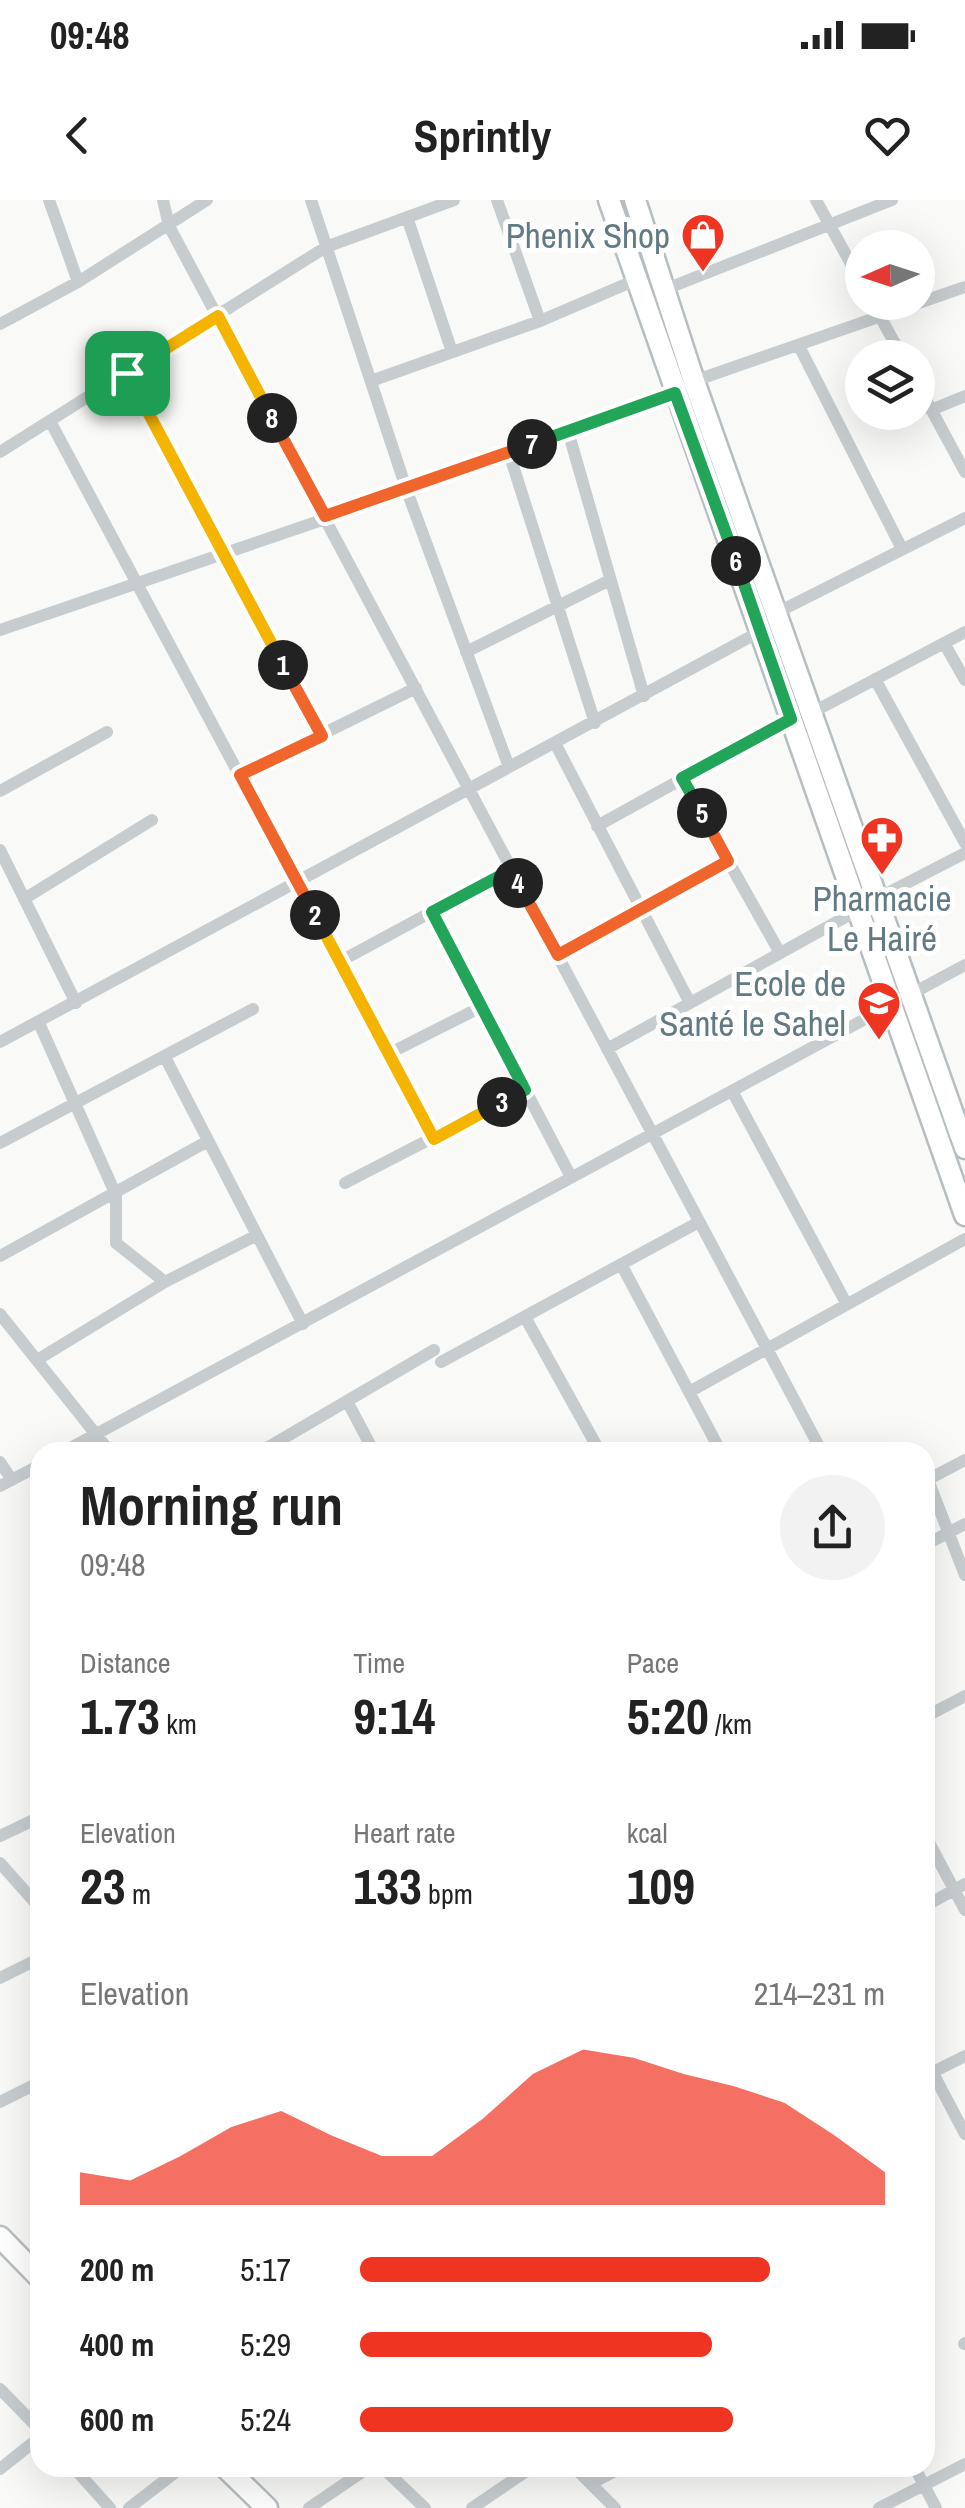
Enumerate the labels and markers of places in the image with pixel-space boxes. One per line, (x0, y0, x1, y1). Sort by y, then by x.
place label: Phenix Shop (506, 212, 670, 259)
shop icon: Phenix Shop (680, 212, 726, 273)
pin (85, 331, 170, 416)
pin: 8 (247, 393, 297, 443)
pin: 7 (507, 419, 557, 469)
pin: 6 (711, 536, 761, 586)
pin: 1 (258, 640, 308, 690)
pin: 5 (677, 788, 727, 838)
pharmacy icon: Pharmacie Le Hairé (859, 815, 905, 876)
pin: 4 (493, 858, 543, 908)
place label: Pharmacie Le Hairé (813, 875, 951, 962)
pin: 2 (290, 890, 340, 940)
place label: Ecole de Santé le Sahel (659, 960, 846, 1047)
school or university icon: Ecole de Santé le Sahel (856, 980, 902, 1041)
pin: 3 (477, 1077, 527, 1127)

